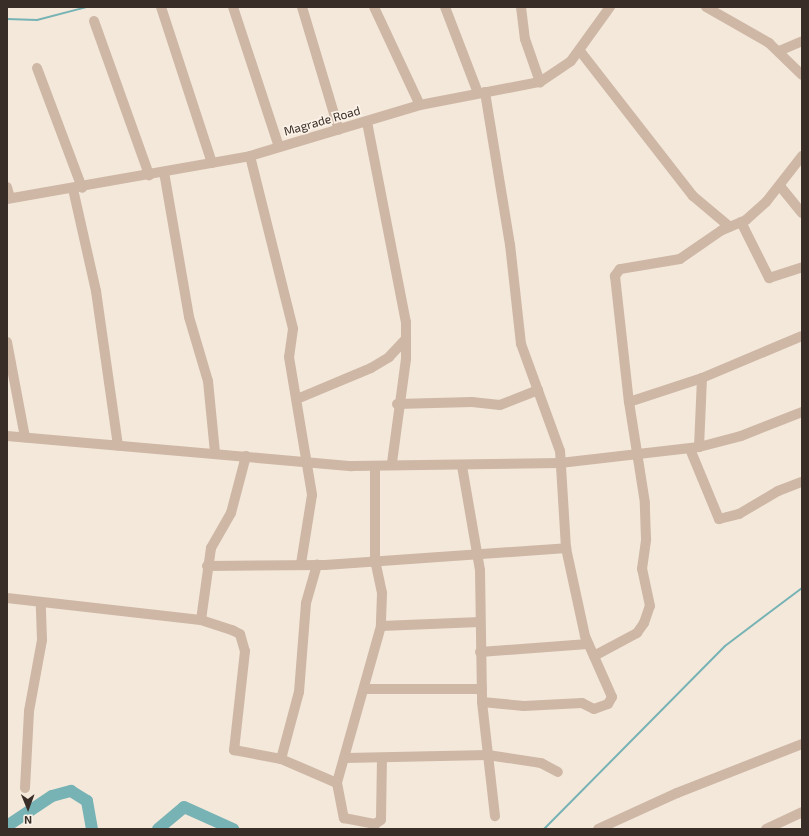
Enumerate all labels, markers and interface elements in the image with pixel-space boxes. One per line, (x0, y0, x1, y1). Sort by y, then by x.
street label: Magrade Road (282, 103, 362, 139)
north arrow (8, 788, 48, 828)
text: N (24, 814, 32, 827)

